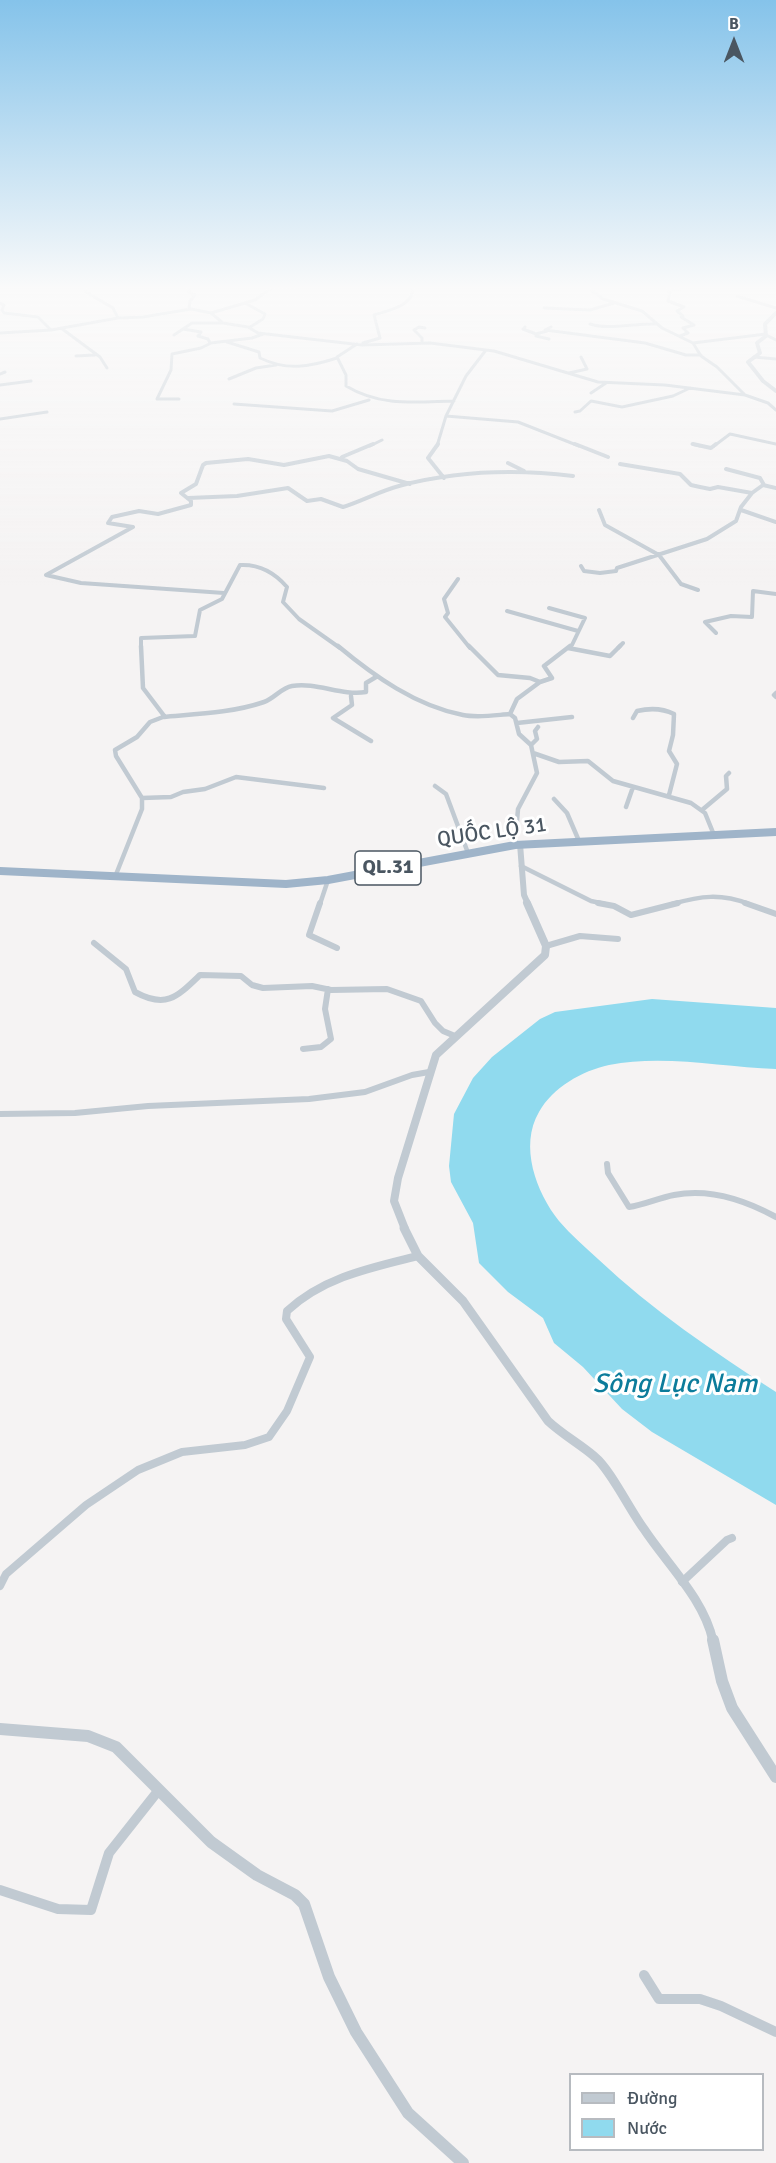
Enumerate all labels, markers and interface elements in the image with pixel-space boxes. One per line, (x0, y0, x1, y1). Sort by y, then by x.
north arrow (704, 12, 764, 72)
text: B (729, 14, 739, 34)
street label: QUỐC LỘ 31 (436, 813, 548, 853)
road number: QL.31 (355, 851, 421, 885)
water label: Sông Lục Nam (593, 1369, 757, 1401)
legend (569, 2073, 764, 2151)
text: Đường (627, 2087, 678, 2109)
text: Nước (627, 2117, 667, 2139)

